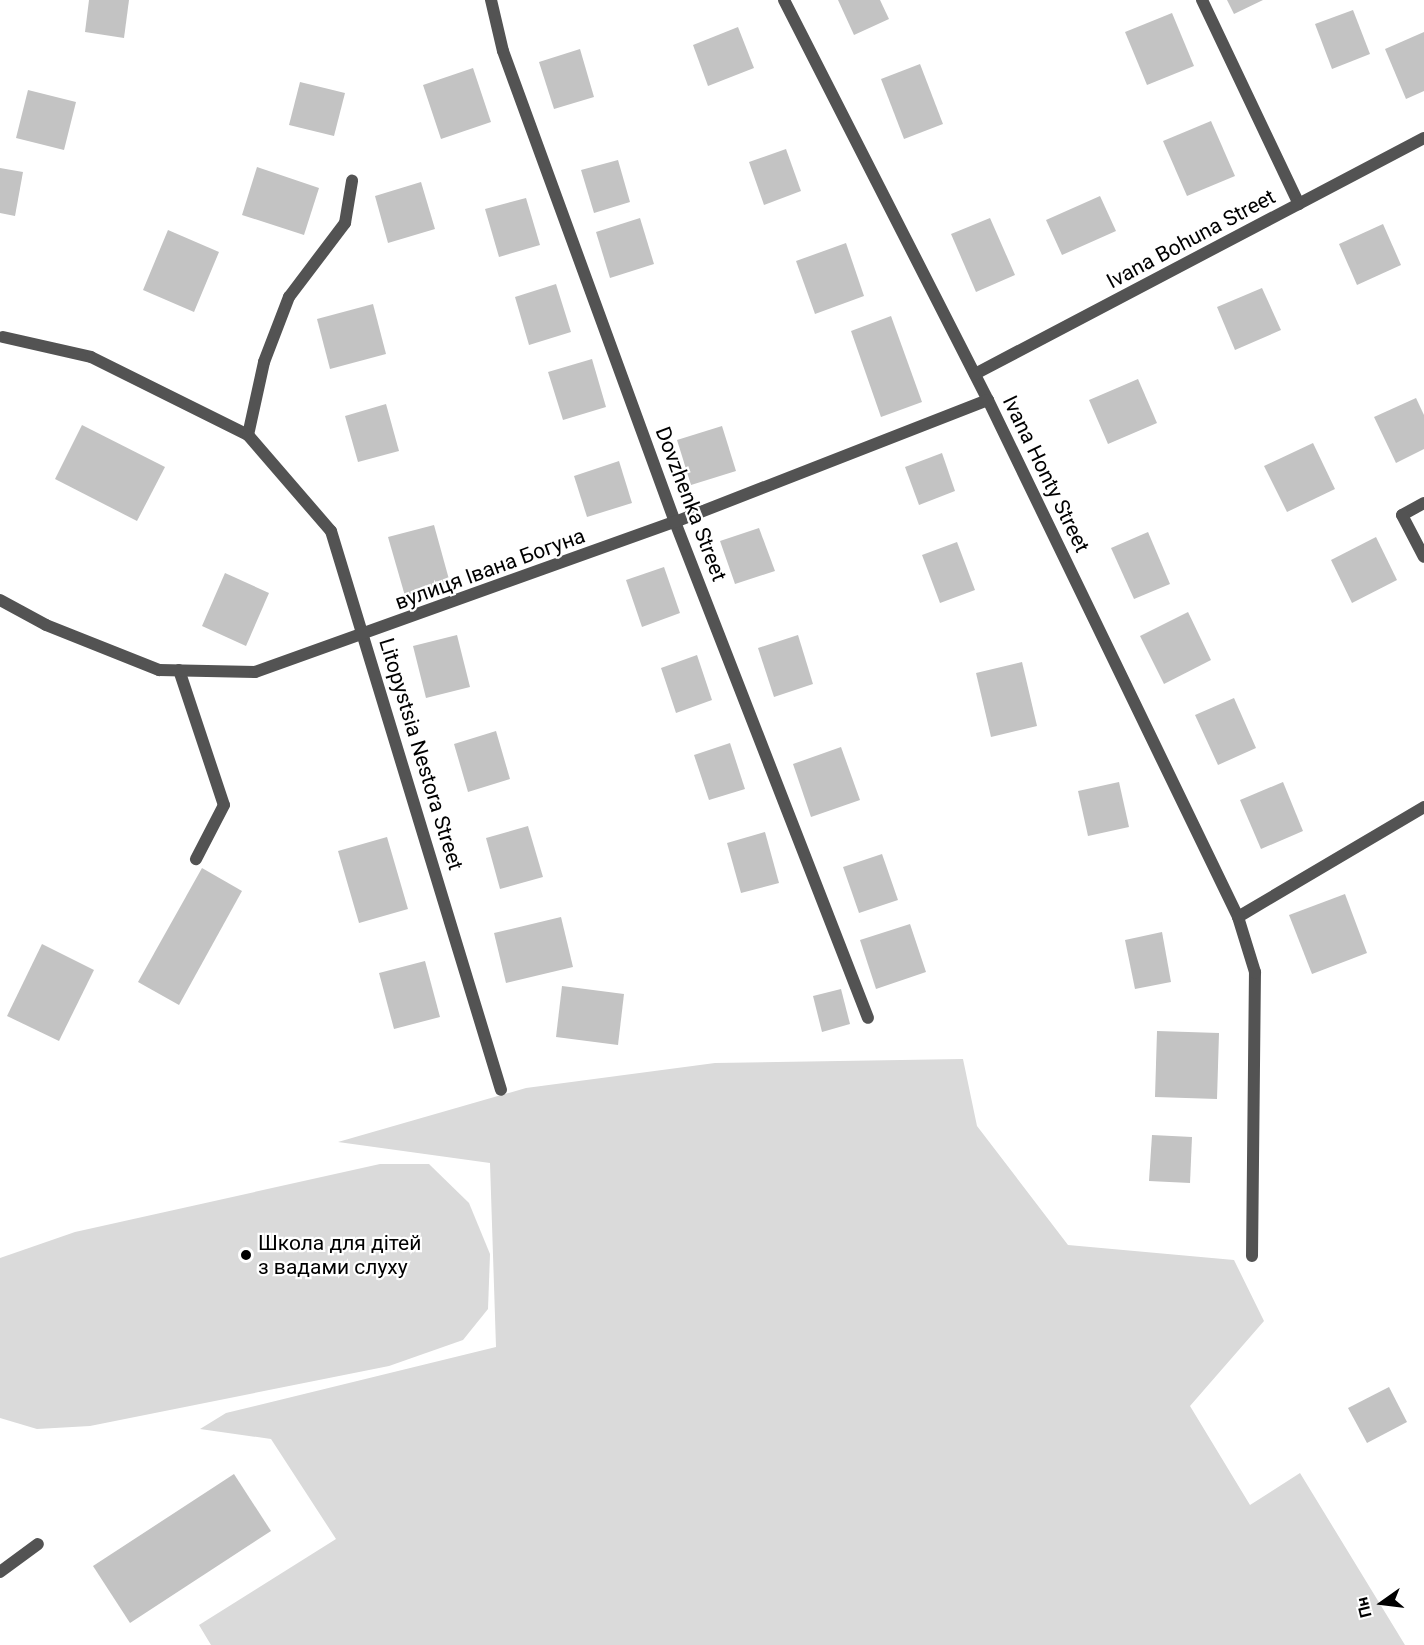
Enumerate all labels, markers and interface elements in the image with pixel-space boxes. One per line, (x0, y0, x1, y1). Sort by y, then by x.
street label: Ivana Bohuna Street (1102, 184, 1280, 294)
street label: Ivana Honty Street (997, 391, 1095, 557)
street label: Dovzhenka Street (650, 423, 732, 585)
street label: вулиця Івана Богуна (392, 523, 588, 615)
street label: Litopystsia Nestora Street (374, 635, 468, 873)
place label: Школа для дітей з вадами слуху (258, 1230, 421, 1280)
marker: Школа для дітей з вадами слуху (239, 1248, 253, 1262)
north arrow (1352, 1573, 1412, 1633)
text: Пн (1352, 1595, 1376, 1620)

